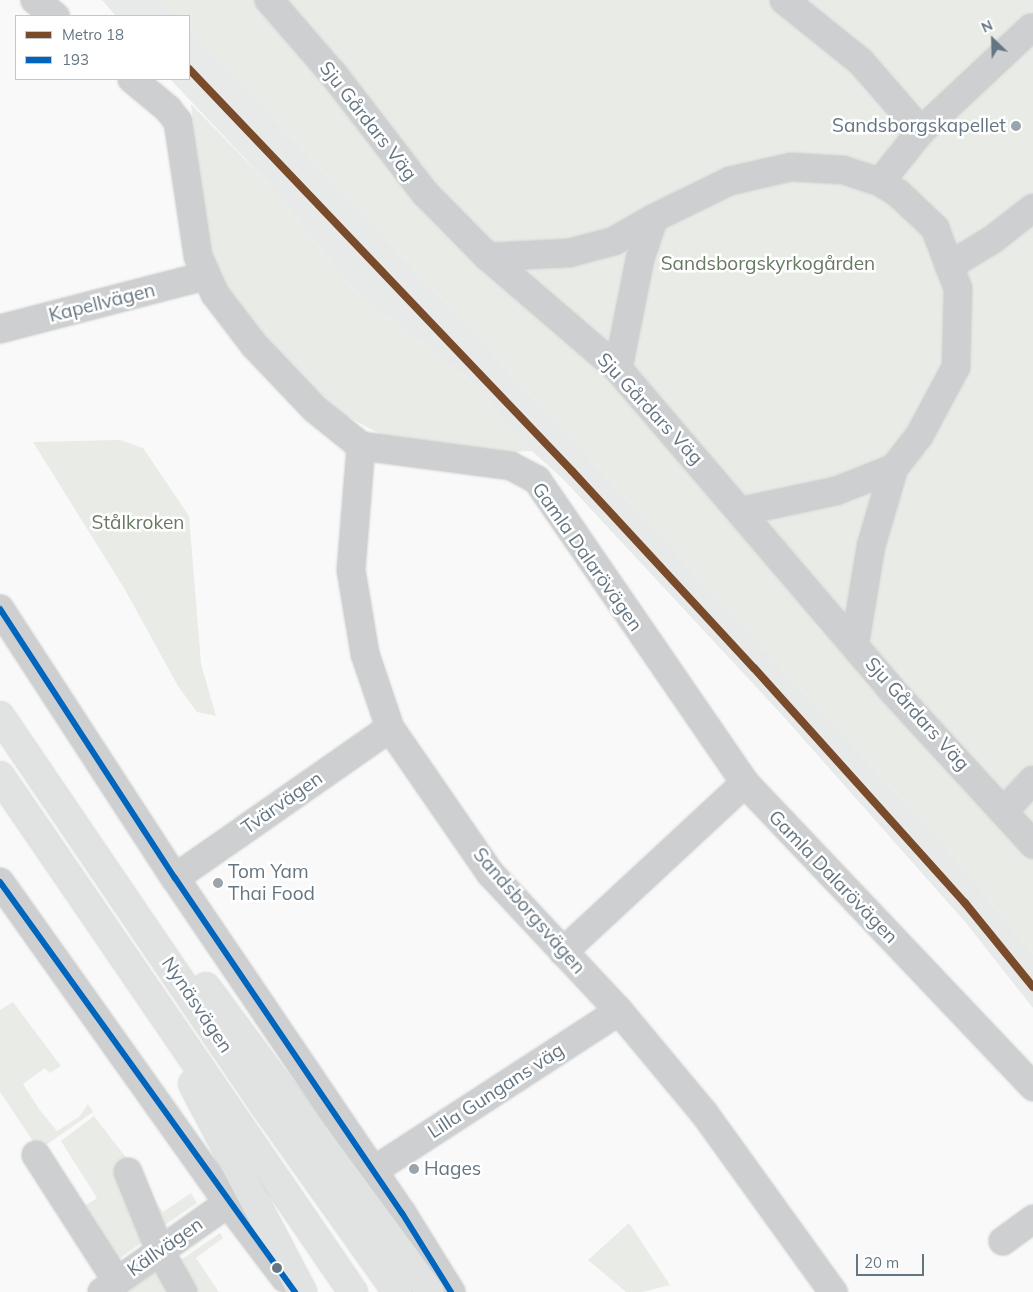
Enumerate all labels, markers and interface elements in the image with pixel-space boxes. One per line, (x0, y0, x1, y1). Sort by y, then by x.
legend (15, 15, 190, 80)
north arrow (968, 15, 1018, 65)
text: N (978, 16, 995, 37)
text: Metro 18 (62, 25, 124, 44)
text: 193 (62, 50, 89, 69)
street label: Sju Gårdars Väg (315, 57, 421, 185)
place label: Sandsborgskapellet (832, 115, 1006, 137)
marker: Sandsborgskapellet (1010, 120, 1022, 132)
park label: Sandsborgskyrkogården (661, 253, 875, 275)
street label: Kapellvägen (47, 279, 157, 327)
street label: Sju Gårdars Väg (592, 348, 708, 470)
street label: Gamla Dalarövägen (527, 478, 647, 636)
park label: Stålkroken (92, 512, 184, 534)
street label: Sju Gårdars Väg (860, 653, 974, 775)
street label: Tvärvägen (237, 767, 327, 839)
street label: Gamla Dalarövägen (764, 806, 902, 948)
street label: Sandsborgsvägen (468, 843, 590, 979)
place label: Tom Yam Thai Food (228, 861, 315, 905)
marker: Tom Yam Thai Food (212, 877, 224, 889)
street label: Nynäsvägen (157, 953, 237, 1057)
street label: Lilla Gungans väg (424, 1039, 568, 1143)
place label: Hages (424, 1158, 481, 1180)
marker: Hages (408, 1163, 420, 1175)
street label: Källvägen (123, 1213, 207, 1281)
scale bar (858, 1244, 926, 1276)
text: 20 m (864, 1253, 899, 1272)
unlabelled marker (272, 1263, 282, 1273)

